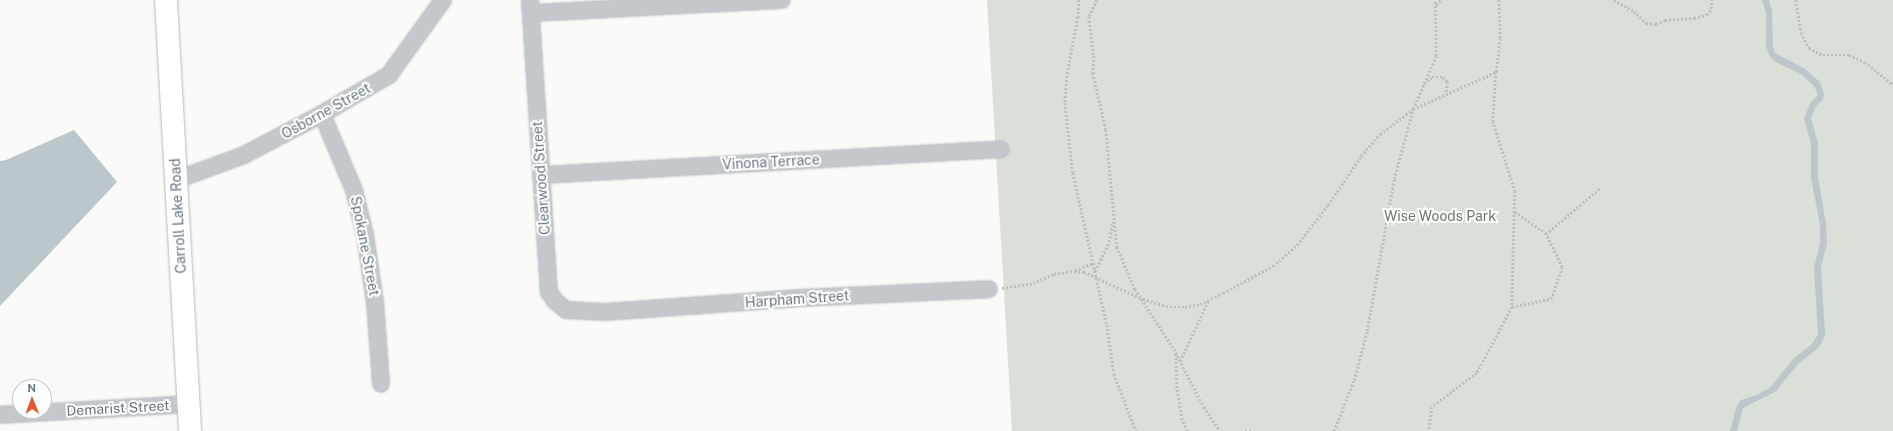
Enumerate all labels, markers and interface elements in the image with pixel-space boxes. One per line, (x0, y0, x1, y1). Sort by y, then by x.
street label: Osborne Street (278, 80, 374, 142)
street label: Clearwood Street (529, 121, 553, 235)
street label: Vinona Terrace (722, 151, 820, 173)
street label: Carroll Lake Road (167, 158, 189, 274)
street label: Spokane Street (347, 195, 383, 297)
park label: Wise Woods Park (1384, 208, 1496, 224)
street label: Harpham Street (744, 287, 850, 311)
north arrow (12, 379, 52, 419)
text: N (27, 382, 36, 394)
street label: Demarist Street (66, 397, 170, 419)

